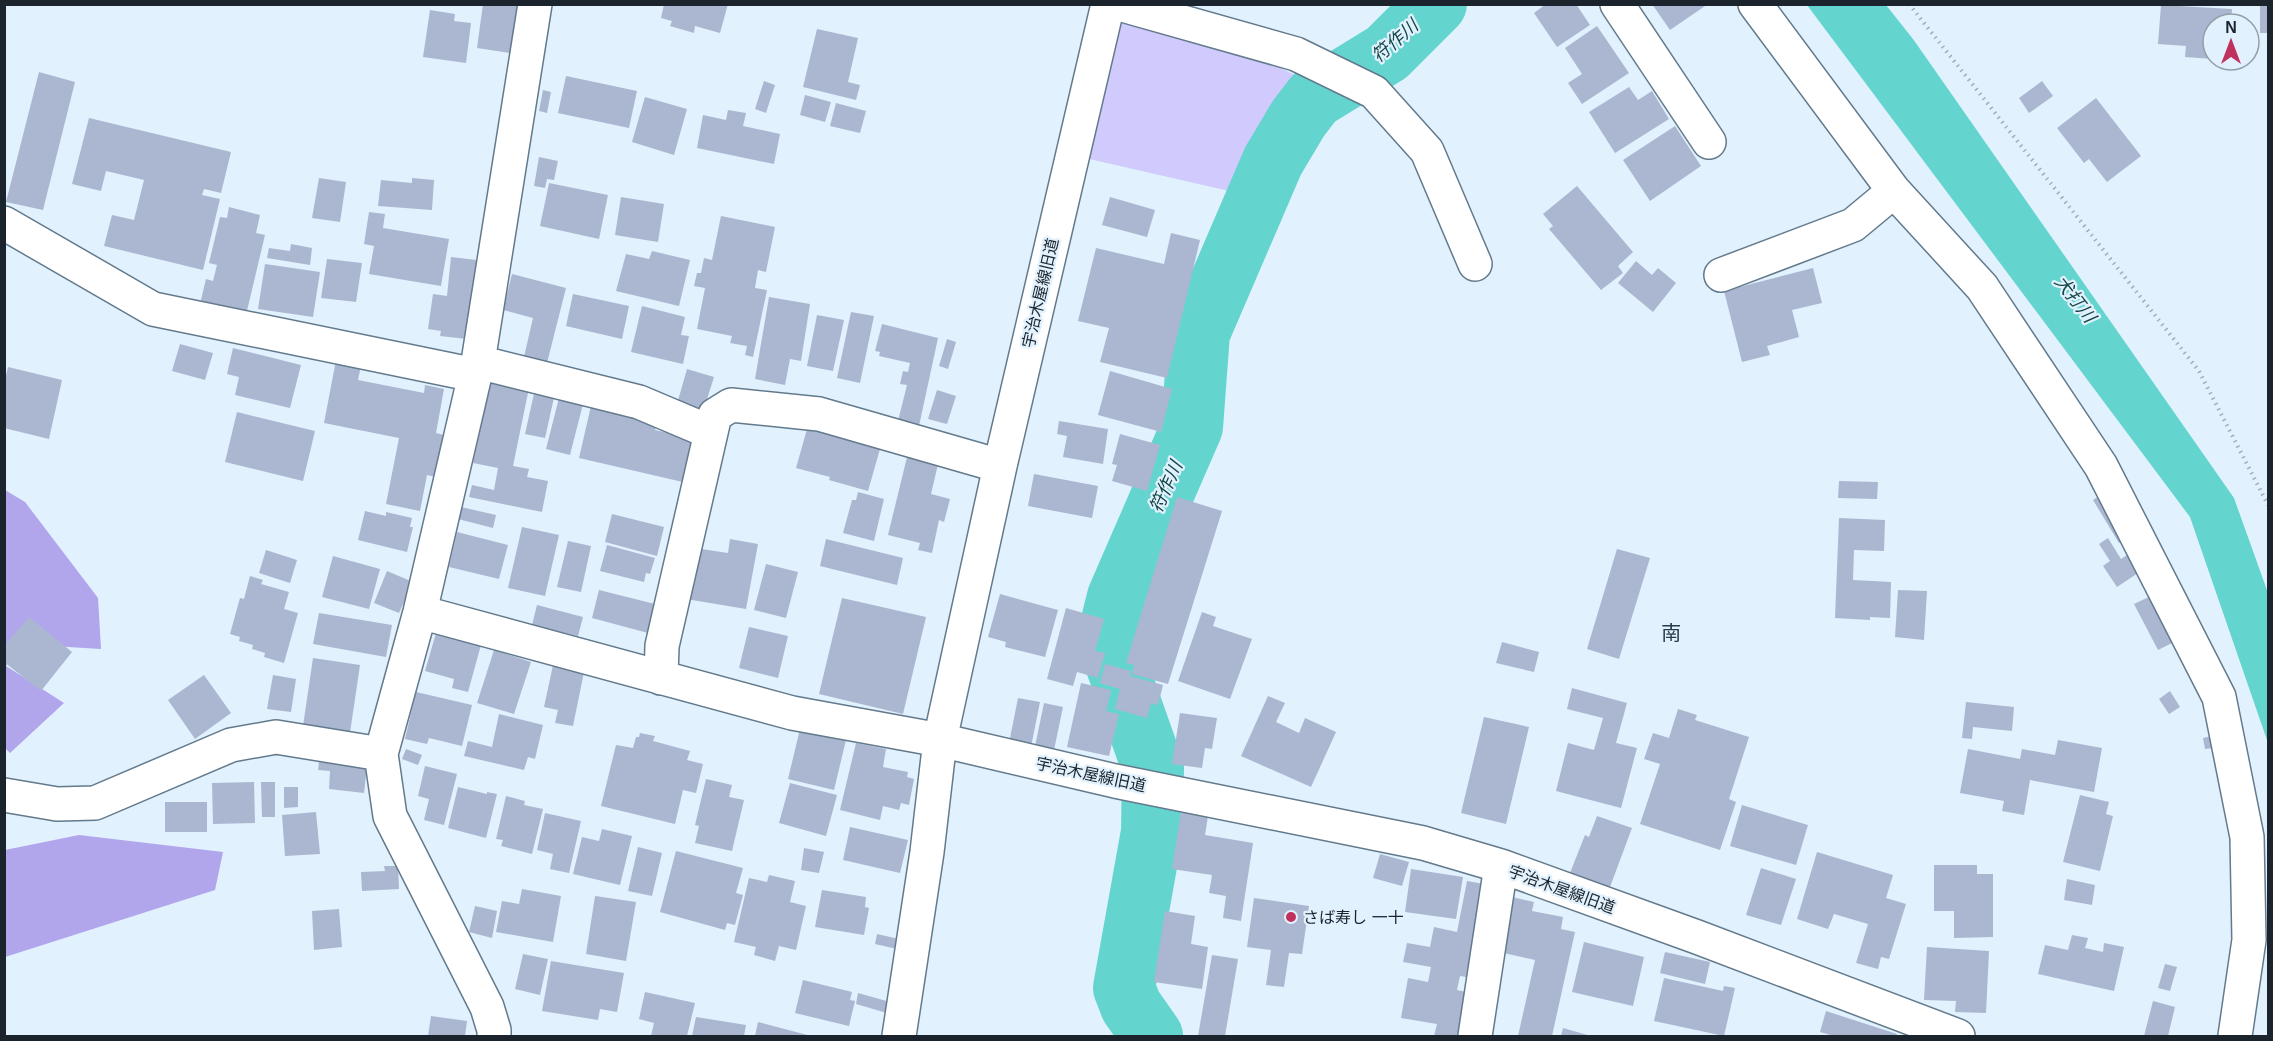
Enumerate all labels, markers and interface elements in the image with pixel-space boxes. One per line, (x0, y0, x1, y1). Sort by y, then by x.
north arrow (2201, 12, 2261, 72)
water label: 符作川 (1368, 14, 1423, 66)
text: N (2225, 19, 2237, 36)
street label: 宇治木屋線旧道 (1020, 237, 1061, 350)
water label: 犬打川 (2050, 272, 2101, 328)
water label: 符作川 (1146, 456, 1187, 516)
district label: 南 (1661, 622, 1681, 644)
street label: 宇治木屋線旧道 (1034, 755, 1147, 794)
street label: 宇治木屋線旧道 (1506, 862, 1617, 917)
place label: さば寿し 一十 (1303, 909, 1403, 926)
marker: さば寿し 一十 (1284, 910, 1298, 924)

